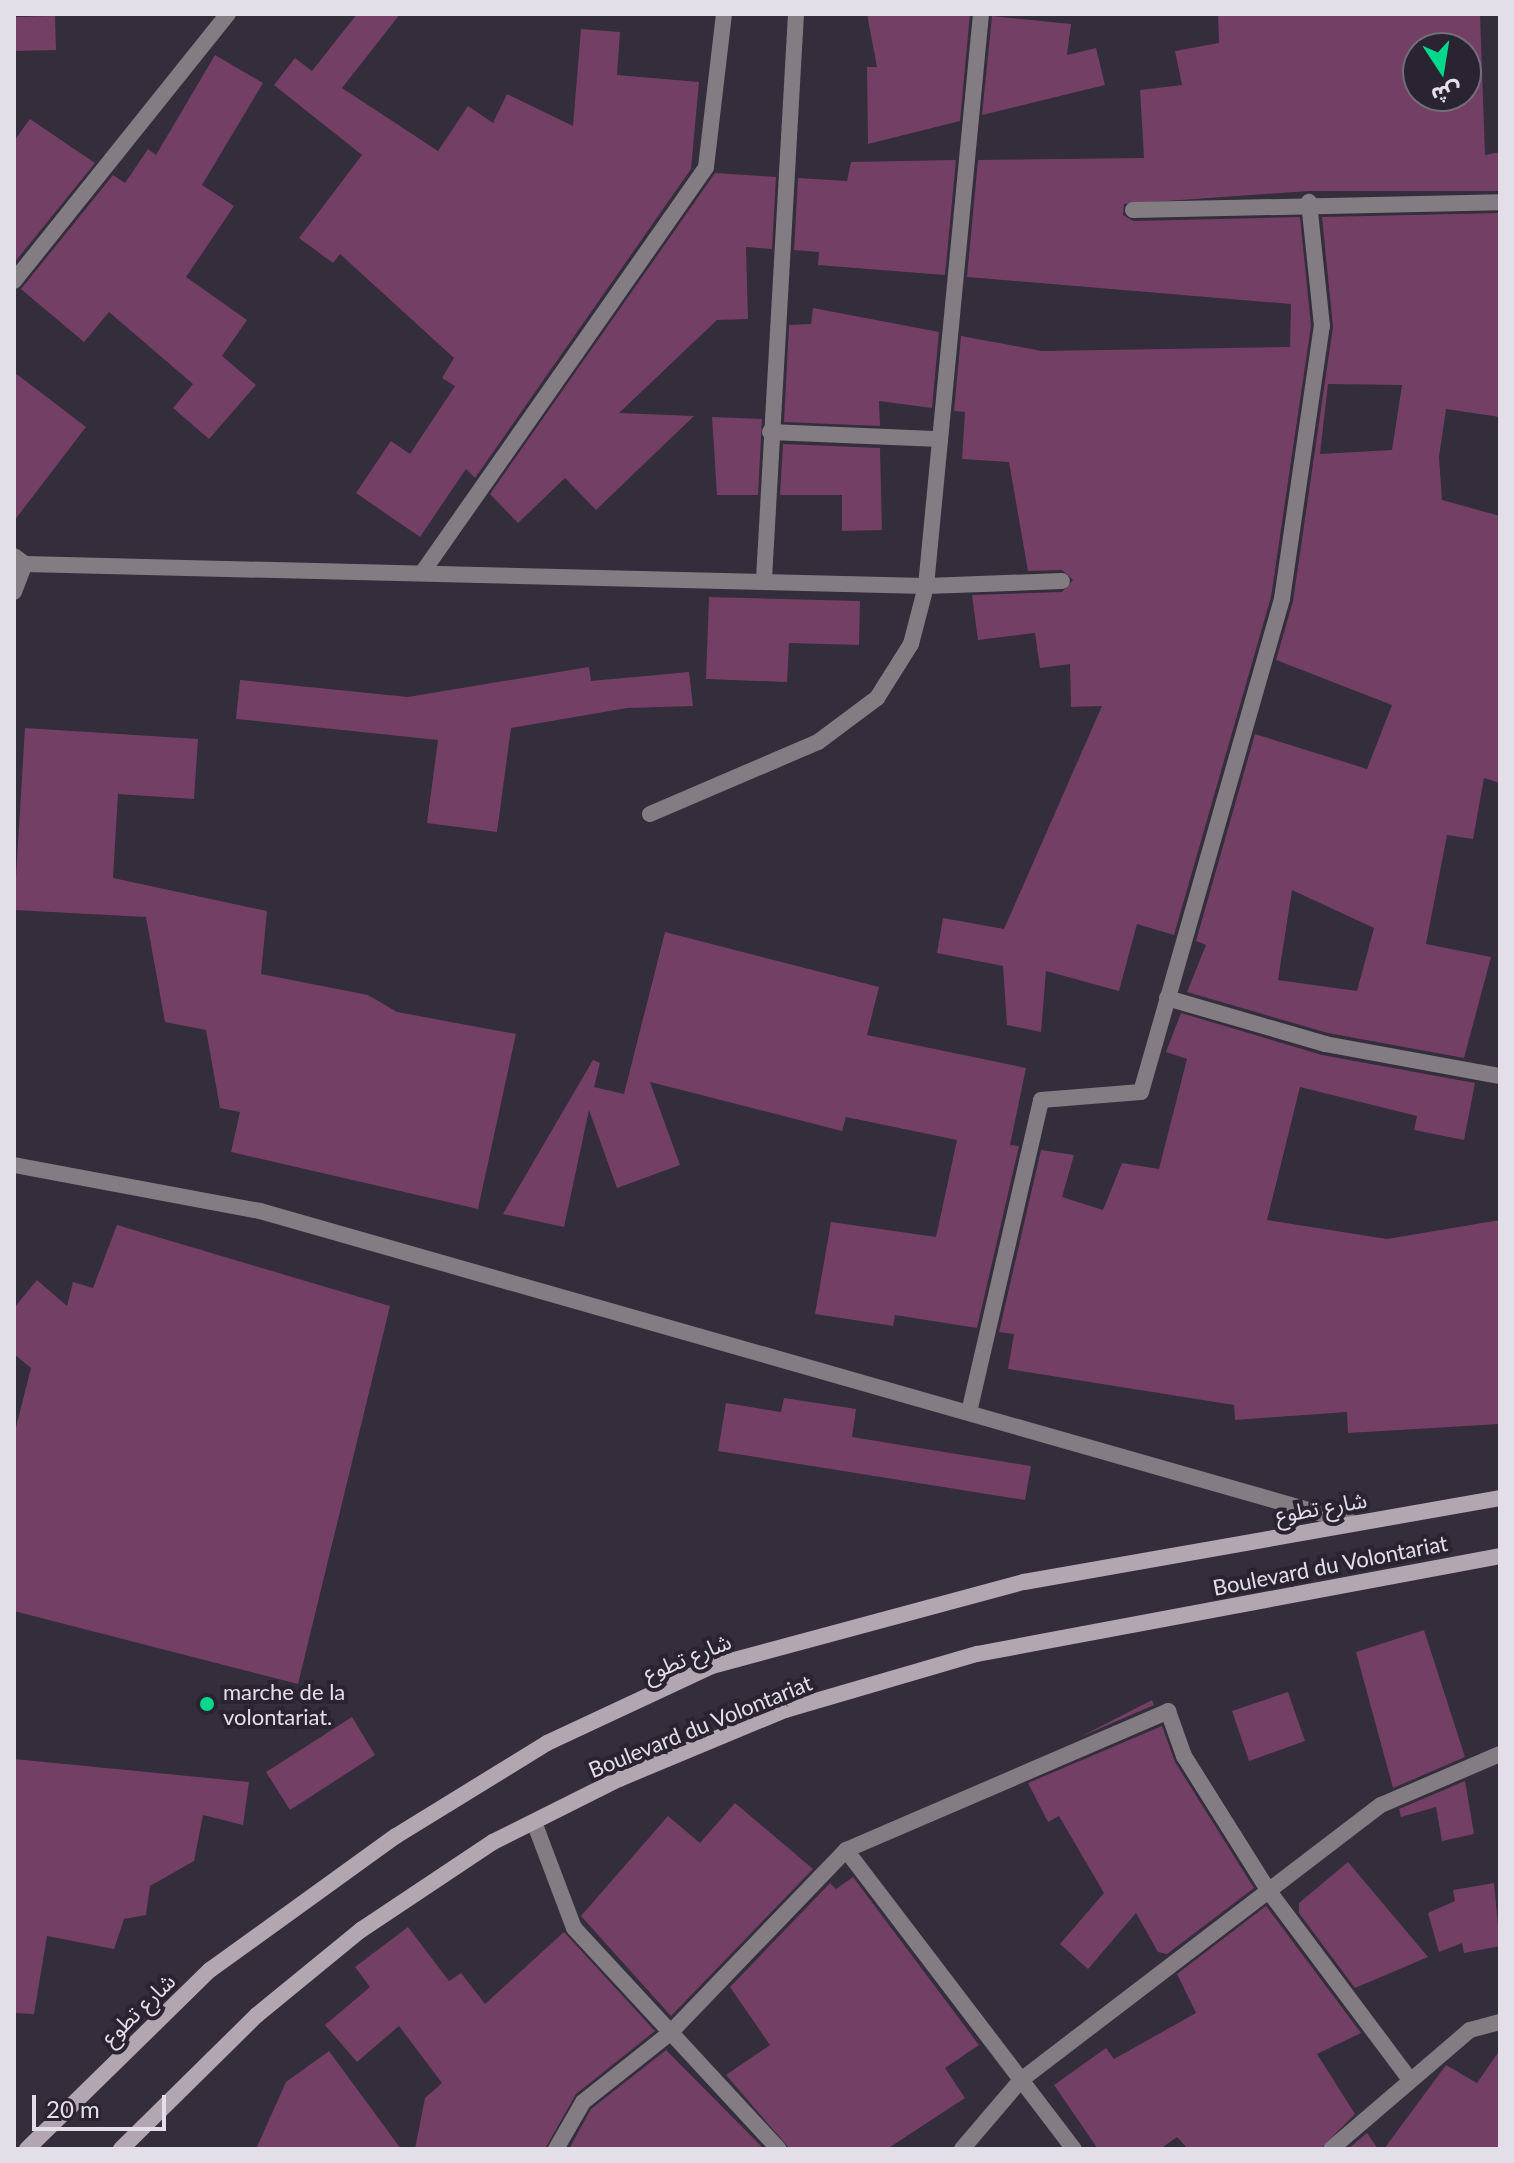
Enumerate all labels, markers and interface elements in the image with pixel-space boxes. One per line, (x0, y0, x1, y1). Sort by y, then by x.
north arrow (1402, 32, 1482, 112)
text: ش (1429, 78, 1464, 110)
street label: شارع تطوع (1273, 1486, 1369, 1528)
street label: Boulevard du Volontariat (1210, 1529, 1450, 1601)
street label: شارع تطوع (639, 1627, 735, 1687)
street label: Boulevard du Volontariat (584, 1669, 816, 1783)
place label: marche de la volontariat. (223, 1678, 345, 1730)
marker: marche de la volontariat. (198, 1695, 216, 1713)
street label: شارع تطوع (96, 1967, 180, 2051)
scale bar (36, 2079, 170, 2129)
text: 20 m (46, 2094, 100, 2123)

